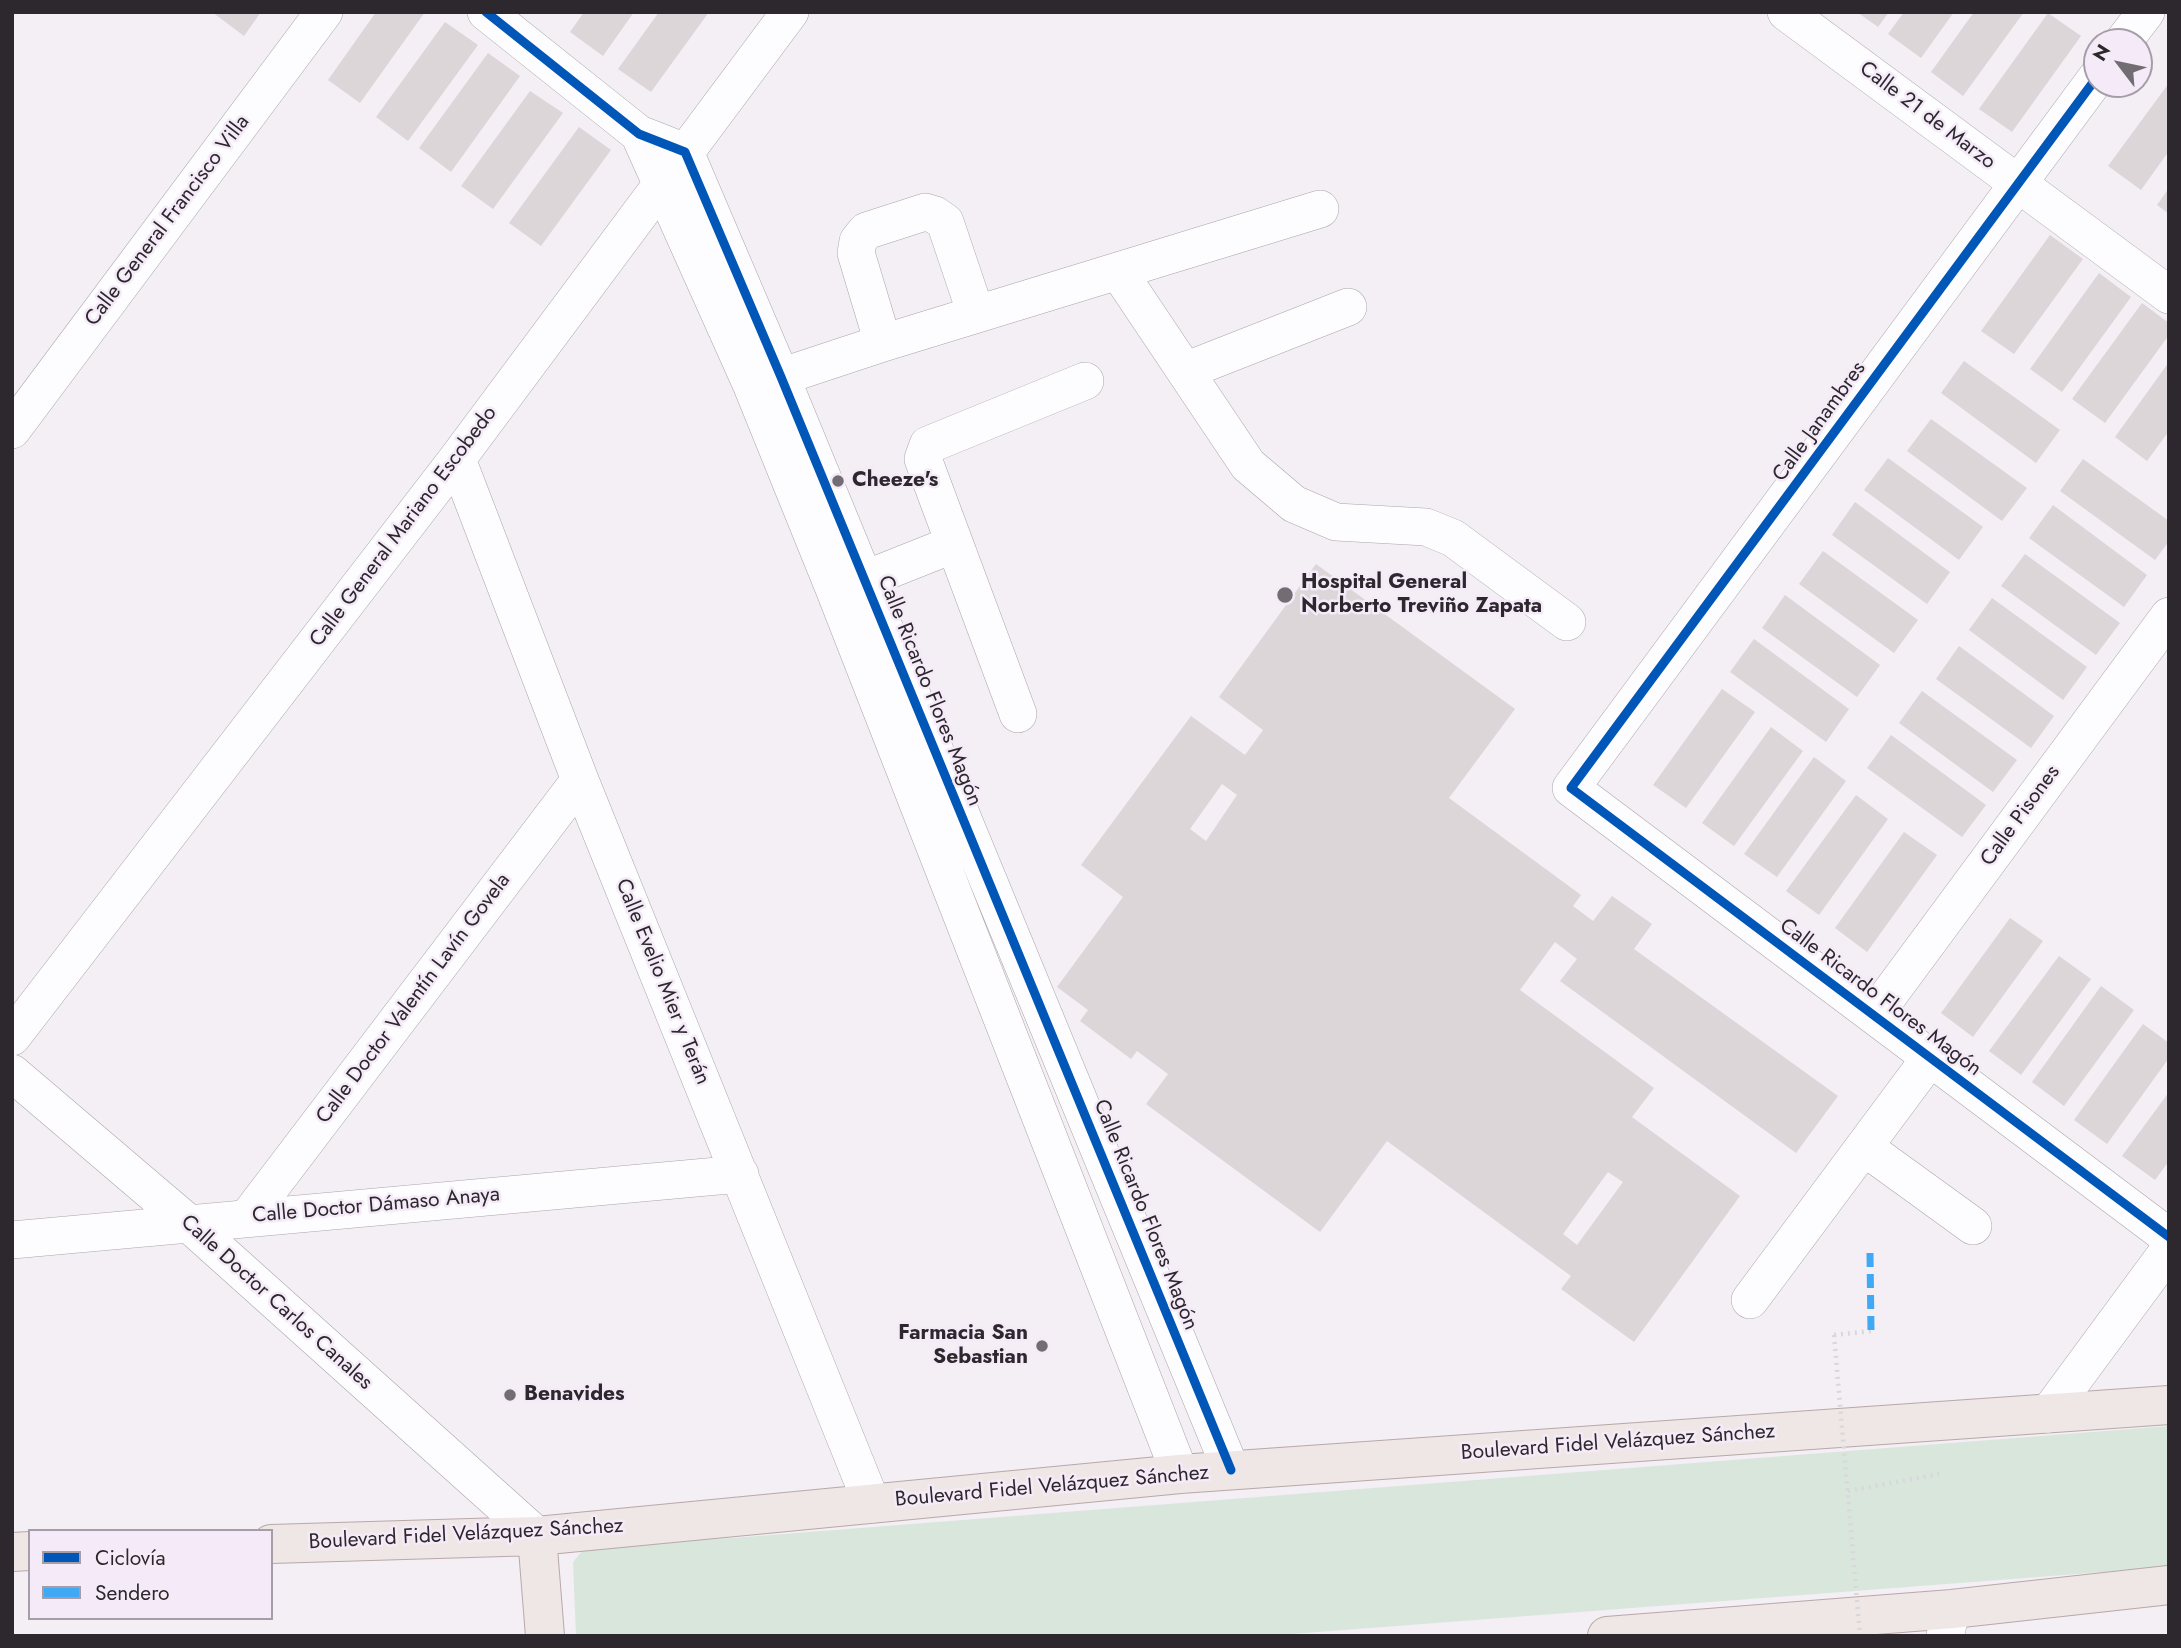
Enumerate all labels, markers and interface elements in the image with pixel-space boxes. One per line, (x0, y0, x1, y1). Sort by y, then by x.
north arrow (2083, 28, 2153, 98)
text: N (2086, 39, 2117, 66)
street label: Calle 21 de Marzo (1854, 57, 2000, 175)
street label: Calle General Francisco Villa (80, 110, 256, 332)
street label: Calle Janambres (1768, 357, 1872, 487)
street label: Calle General Mariano Escobedo (305, 402, 503, 652)
place label: Cheeze's (852, 468, 938, 494)
marker: Cheeze's (830, 473, 846, 489)
place label: Hospital General Norberto Treviño Zapata (1301, 570, 1542, 620)
street label: Calle Ricardo Flores Magón (871, 572, 987, 810)
marker: Hospital General Norberto Treviño Zapata (1275, 585, 1295, 605)
street label: Calle Pisones (1976, 761, 2066, 871)
street label: Calle Doctor Valentín Lavín Govela (312, 869, 516, 1129)
street label: Calle Evelio Mier y Terán (609, 875, 715, 1089)
street label: Calle Ricardo Flores Magón (1774, 914, 1986, 1082)
street label: Calle Ricardo Flores Magón (1087, 1096, 1203, 1334)
street label: Calle Doctor Dámaso Anaya (251, 1183, 501, 1229)
street label: Calle Doctor Carlos Canales (175, 1210, 377, 1396)
place label: Farmacia San Sebastian (898, 1321, 1028, 1371)
marker: Farmacia San Sebastian (1034, 1338, 1050, 1354)
place label: Benavides (524, 1382, 625, 1408)
marker: Benavides (502, 1387, 518, 1403)
street label: Boulevard Fidel Velázquez Sánchez (1460, 1419, 1776, 1467)
street label: Boulevard Fidel Velázquez Sánchez (894, 1461, 1210, 1513)
street label: Boulevard Fidel Velázquez Sánchez (308, 1514, 624, 1556)
legend (28, 1529, 273, 1620)
text: Ciclovía (95, 1543, 166, 1573)
text: Sendero (95, 1578, 170, 1608)

